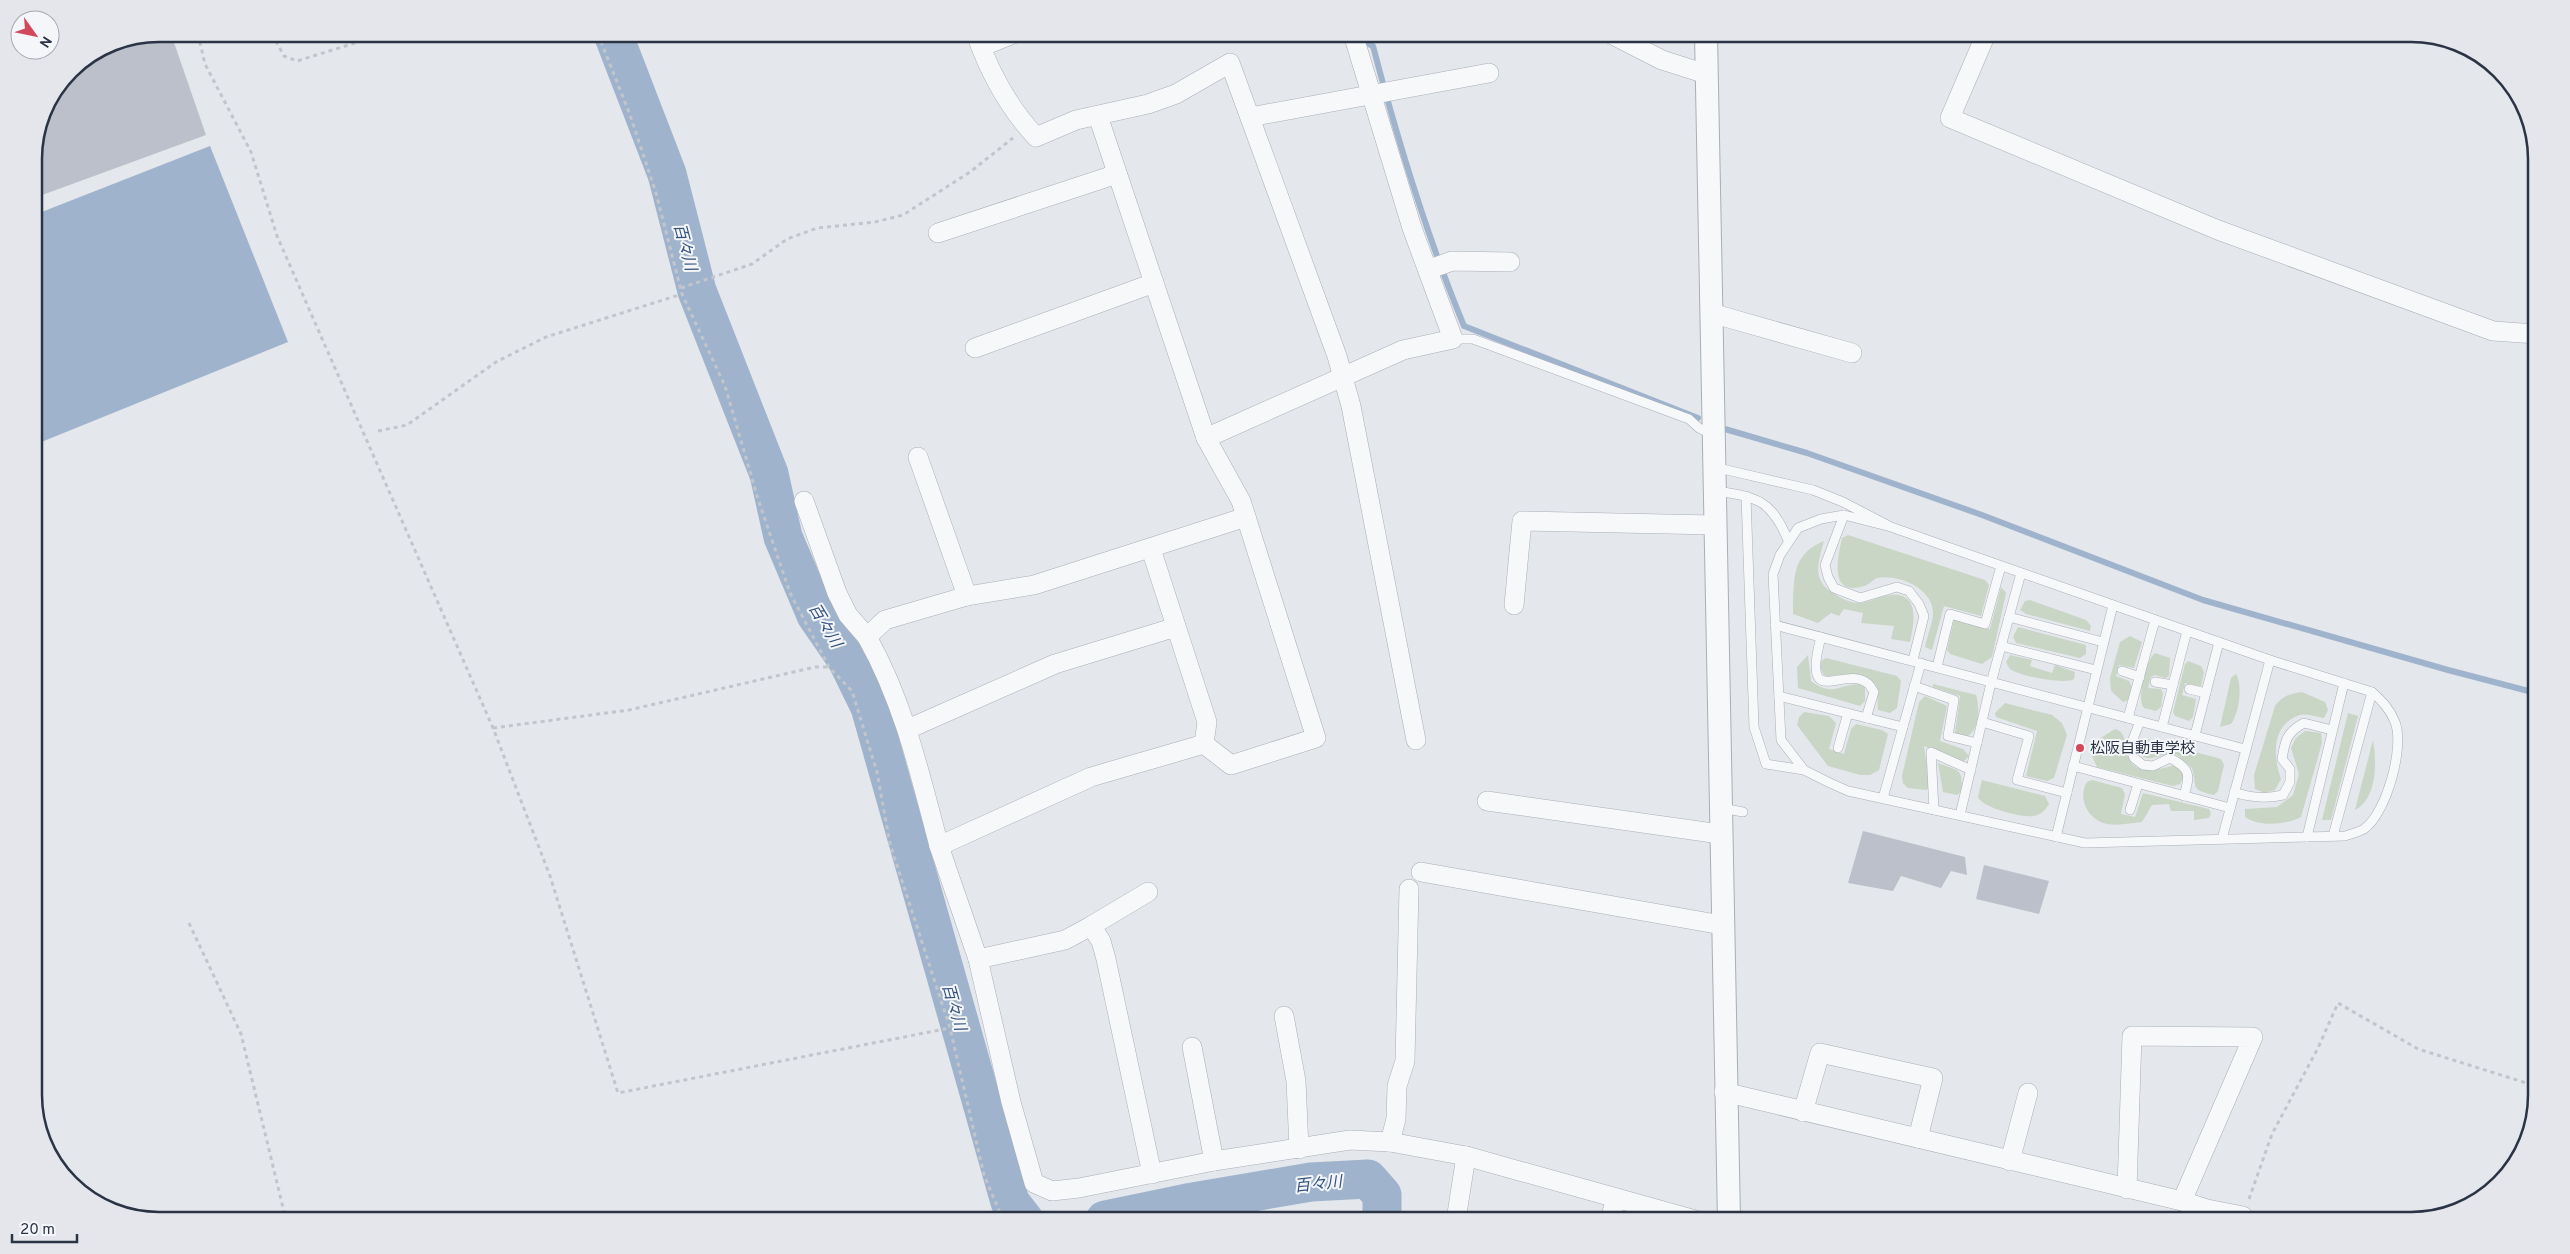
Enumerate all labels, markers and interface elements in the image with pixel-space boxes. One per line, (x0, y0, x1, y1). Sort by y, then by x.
north arrow (10, 10, 60, 60)
text: N (35, 32, 55, 50)
water label: 百々川 (668, 222, 700, 275)
water label: 百々川 (803, 600, 846, 653)
place label: 松阪自動車学校 (2090, 740, 2195, 759)
marker: 松阪自動車学校 (2074, 742, 2086, 754)
water label: 百々川 (937, 982, 970, 1035)
water label: 百々川 (1293, 1172, 1345, 1197)
scale bar (12, 1212, 78, 1244)
text: 20 m (20, 1221, 55, 1240)

